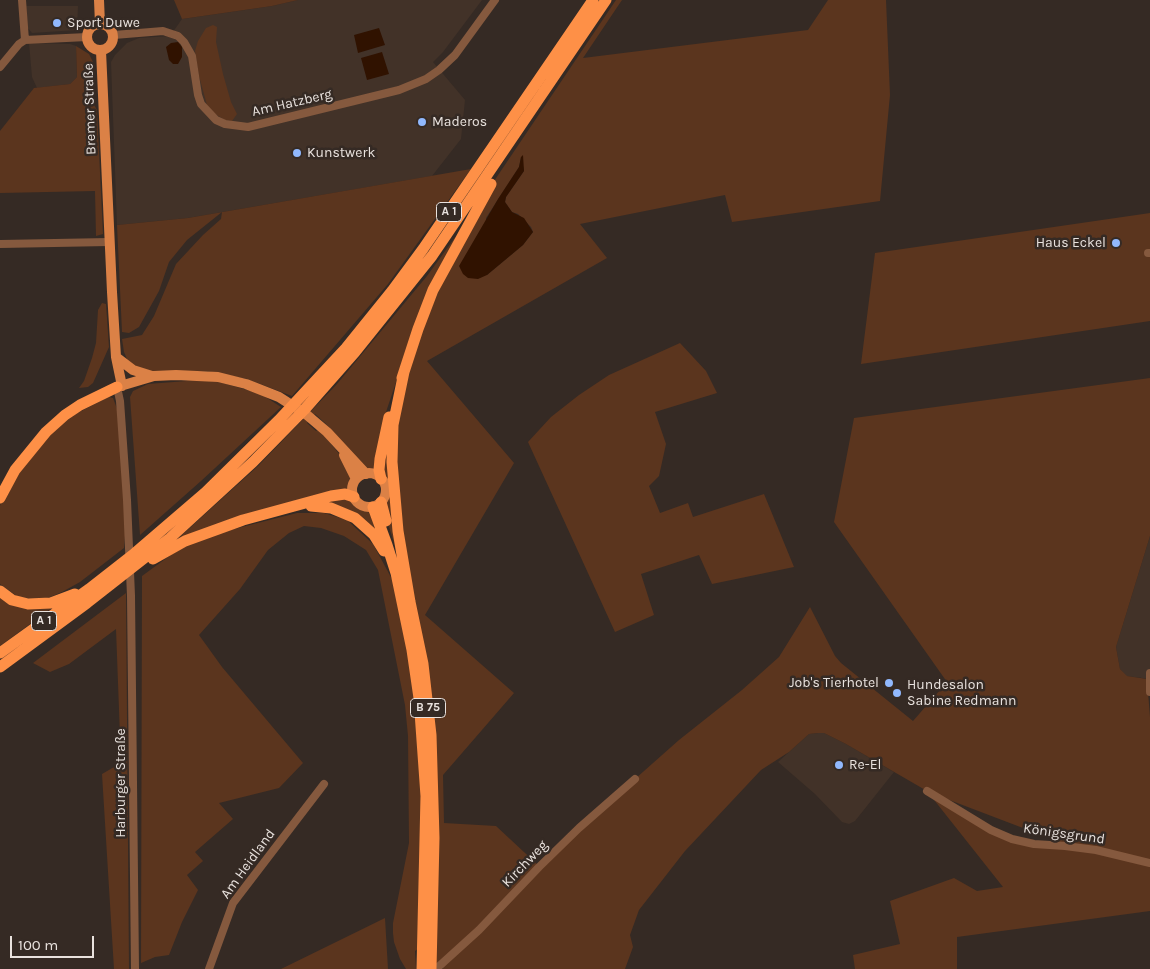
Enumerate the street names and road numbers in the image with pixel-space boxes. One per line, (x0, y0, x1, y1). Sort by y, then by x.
street label: Bremer Straße (80, 63, 100, 155)
street label: Am Hatzberg (250, 86, 334, 120)
road number: A 1 (436, 202, 462, 222)
road number: A 1 (32, 612, 56, 630)
road number: B 75 (410, 698, 446, 718)
street label: Harburger Straße (113, 728, 129, 838)
street label: Königsgrund (1022, 820, 1106, 848)
street label: Am Heidland (217, 826, 279, 902)
street label: Kirchweg (499, 837, 551, 891)

